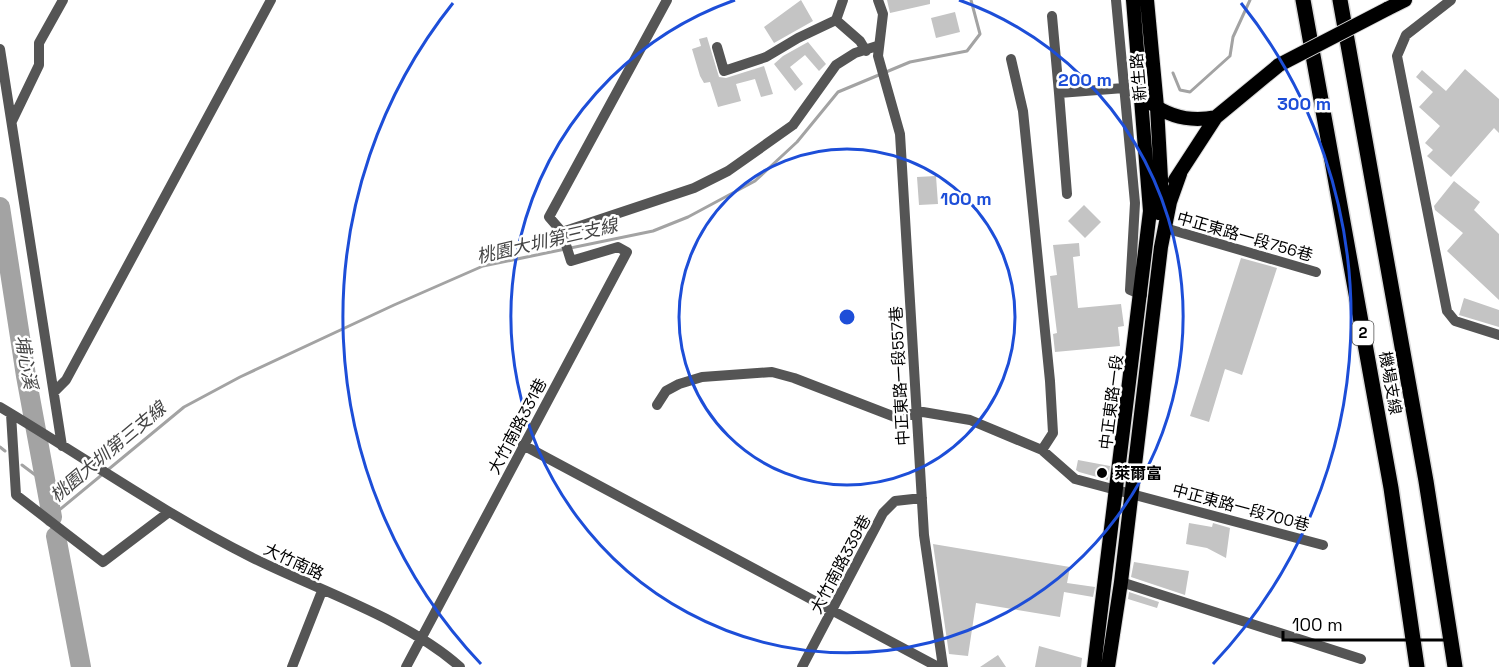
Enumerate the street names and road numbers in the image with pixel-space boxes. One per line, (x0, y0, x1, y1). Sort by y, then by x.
street label: 新生路 (1126, 52, 1151, 102)
street label: 中正東路一段756巷 (1174, 207, 1315, 266)
street label: 中正東路一段557巷 (885, 306, 914, 446)
road number: 2 (1352, 321, 1374, 345)
street label: 機場支線 (1375, 350, 1406, 416)
street label: 中正東路一段 (1095, 353, 1128, 451)
street label: 大竹南路331巷 (483, 375, 552, 478)
street label: 中正東路一段700巷 (1170, 479, 1312, 536)
street label: 大竹南路339巷 (806, 511, 875, 617)
street label: 大竹南路 (260, 538, 327, 584)

